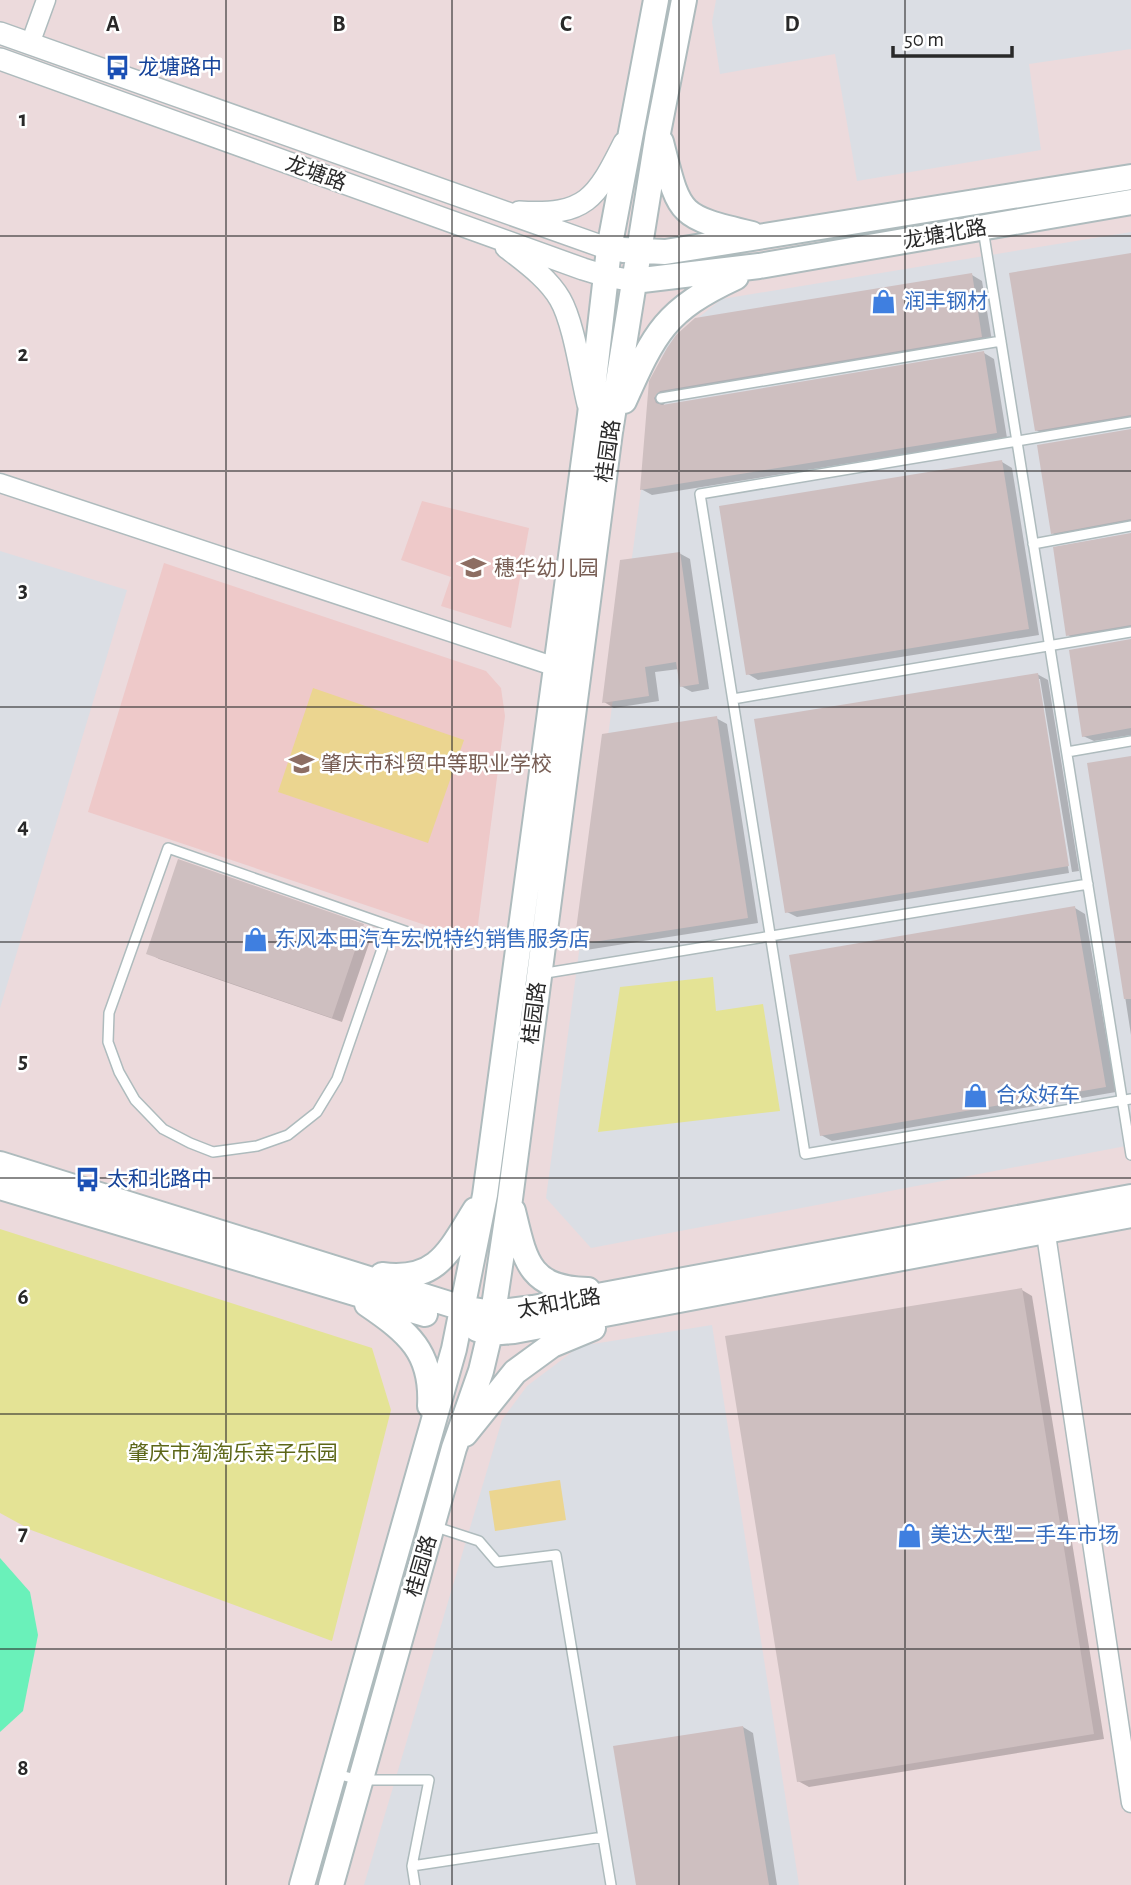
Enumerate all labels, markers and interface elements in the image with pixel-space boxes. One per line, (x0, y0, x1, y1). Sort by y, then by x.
text: A (106, 13, 120, 36)
text: B (332, 13, 346, 36)
text: C (560, 13, 572, 36)
text: D (784, 13, 800, 36)
scale bar (893, 14, 1012, 58)
text: 50 m (904, 29, 944, 50)
bus stop icon: 龙塘路中 (104, 53, 132, 81)
place label: 龙塘路中 (138, 56, 222, 78)
text: 1 (19, 108, 27, 131)
street label: 龙塘路 (283, 152, 349, 194)
street label: 龙塘北路 (902, 216, 988, 252)
shop icon: 润丰钢材 (870, 287, 898, 315)
place label: 润丰钢材 (904, 290, 988, 312)
text: 2 (18, 343, 29, 366)
street label: 桂园路 (593, 418, 623, 484)
school or university icon: 穗华幼儿园 (460, 554, 488, 582)
place label: 穗华幼儿园 (494, 557, 599, 579)
text: 3 (18, 579, 28, 602)
school or university icon: 肇庆市科贸中等职业学校 (287, 750, 315, 778)
place label: 肇庆市科贸中等职业学校 (321, 753, 552, 775)
text: 4 (17, 815, 29, 838)
shop icon: 东风本田汽车宏悦特约销售服务店 (241, 925, 269, 953)
place label: 东风本田汽车宏悦特约销售服务店 (275, 928, 590, 950)
street label: 桂园路 (519, 980, 549, 1046)
text: 5 (18, 1050, 28, 1073)
shop icon: 合众好车 (962, 1081, 990, 1109)
place label: 合众好车 (996, 1084, 1080, 1106)
bus stop icon: 太和北路中 (73, 1165, 101, 1193)
place label: 太和北路中 (107, 1168, 212, 1190)
street label: 太和北路 (516, 1285, 602, 1321)
text: 6 (17, 1286, 29, 1309)
park label: 肇庆市淘淘乐亲子乐园 (128, 1442, 338, 1464)
shop icon: 美达大型二手车市场 (896, 1521, 924, 1549)
text: 7 (18, 1522, 28, 1545)
place label: 美达大型二手车市场 (930, 1524, 1119, 1546)
street label: 桂园路 (402, 1533, 440, 1599)
text: 8 (17, 1757, 29, 1780)

